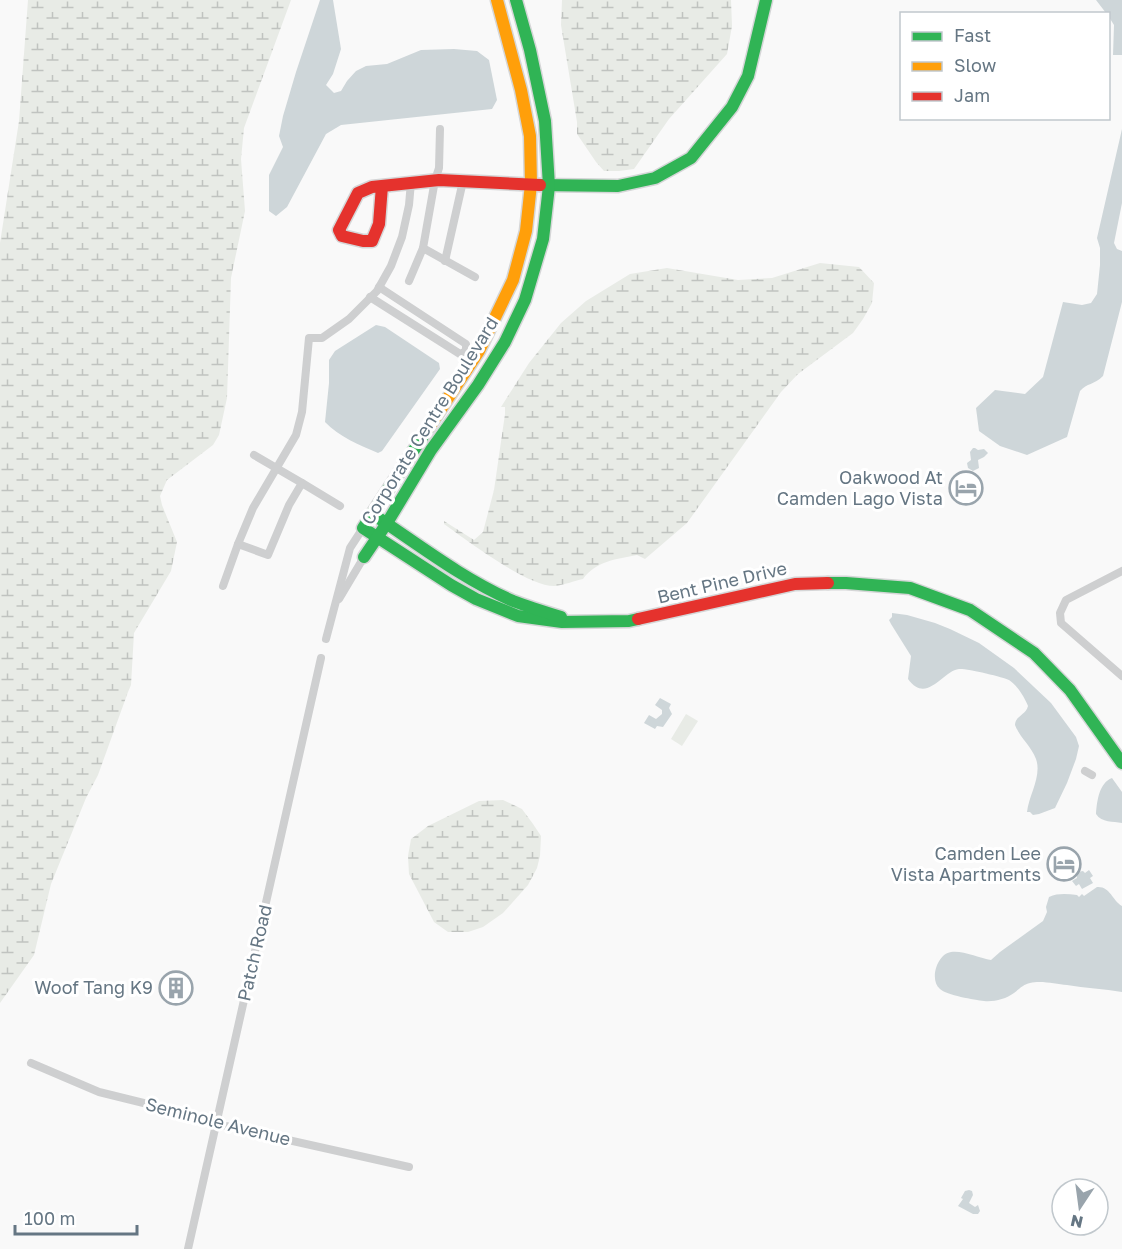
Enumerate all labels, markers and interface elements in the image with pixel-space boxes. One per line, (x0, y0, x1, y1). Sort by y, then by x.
legend (900, 12, 1110, 120)
text: Fast (954, 24, 991, 46)
text: Slow (954, 54, 997, 76)
text: Jam (954, 84, 990, 106)
street label: Corporate Centre Boulevard (356, 313, 502, 528)
place label: Oakwood At Camden Lago Vista (777, 466, 943, 509)
hotel icon: Oakwood At Camden Lago Vista (948, 470, 984, 506)
street label: Bent Pine Drive (655, 556, 789, 608)
place label: Camden Lee Vista Apartments (891, 842, 1041, 885)
hotel icon: Camden Lee Vista Apartments (1046, 846, 1082, 882)
street label: Patch Road (232, 902, 276, 1003)
building icon: Woof Tang K9 (158, 970, 194, 1006)
place label: Woof Tang K9 (34, 976, 153, 998)
street label: Seminole Avenue (143, 1092, 293, 1150)
north arrow (1050, 1177, 1110, 1237)
scale bar (15, 1198, 136, 1236)
text: 100 m (24, 1207, 75, 1229)
text: N (1068, 1211, 1085, 1233)

